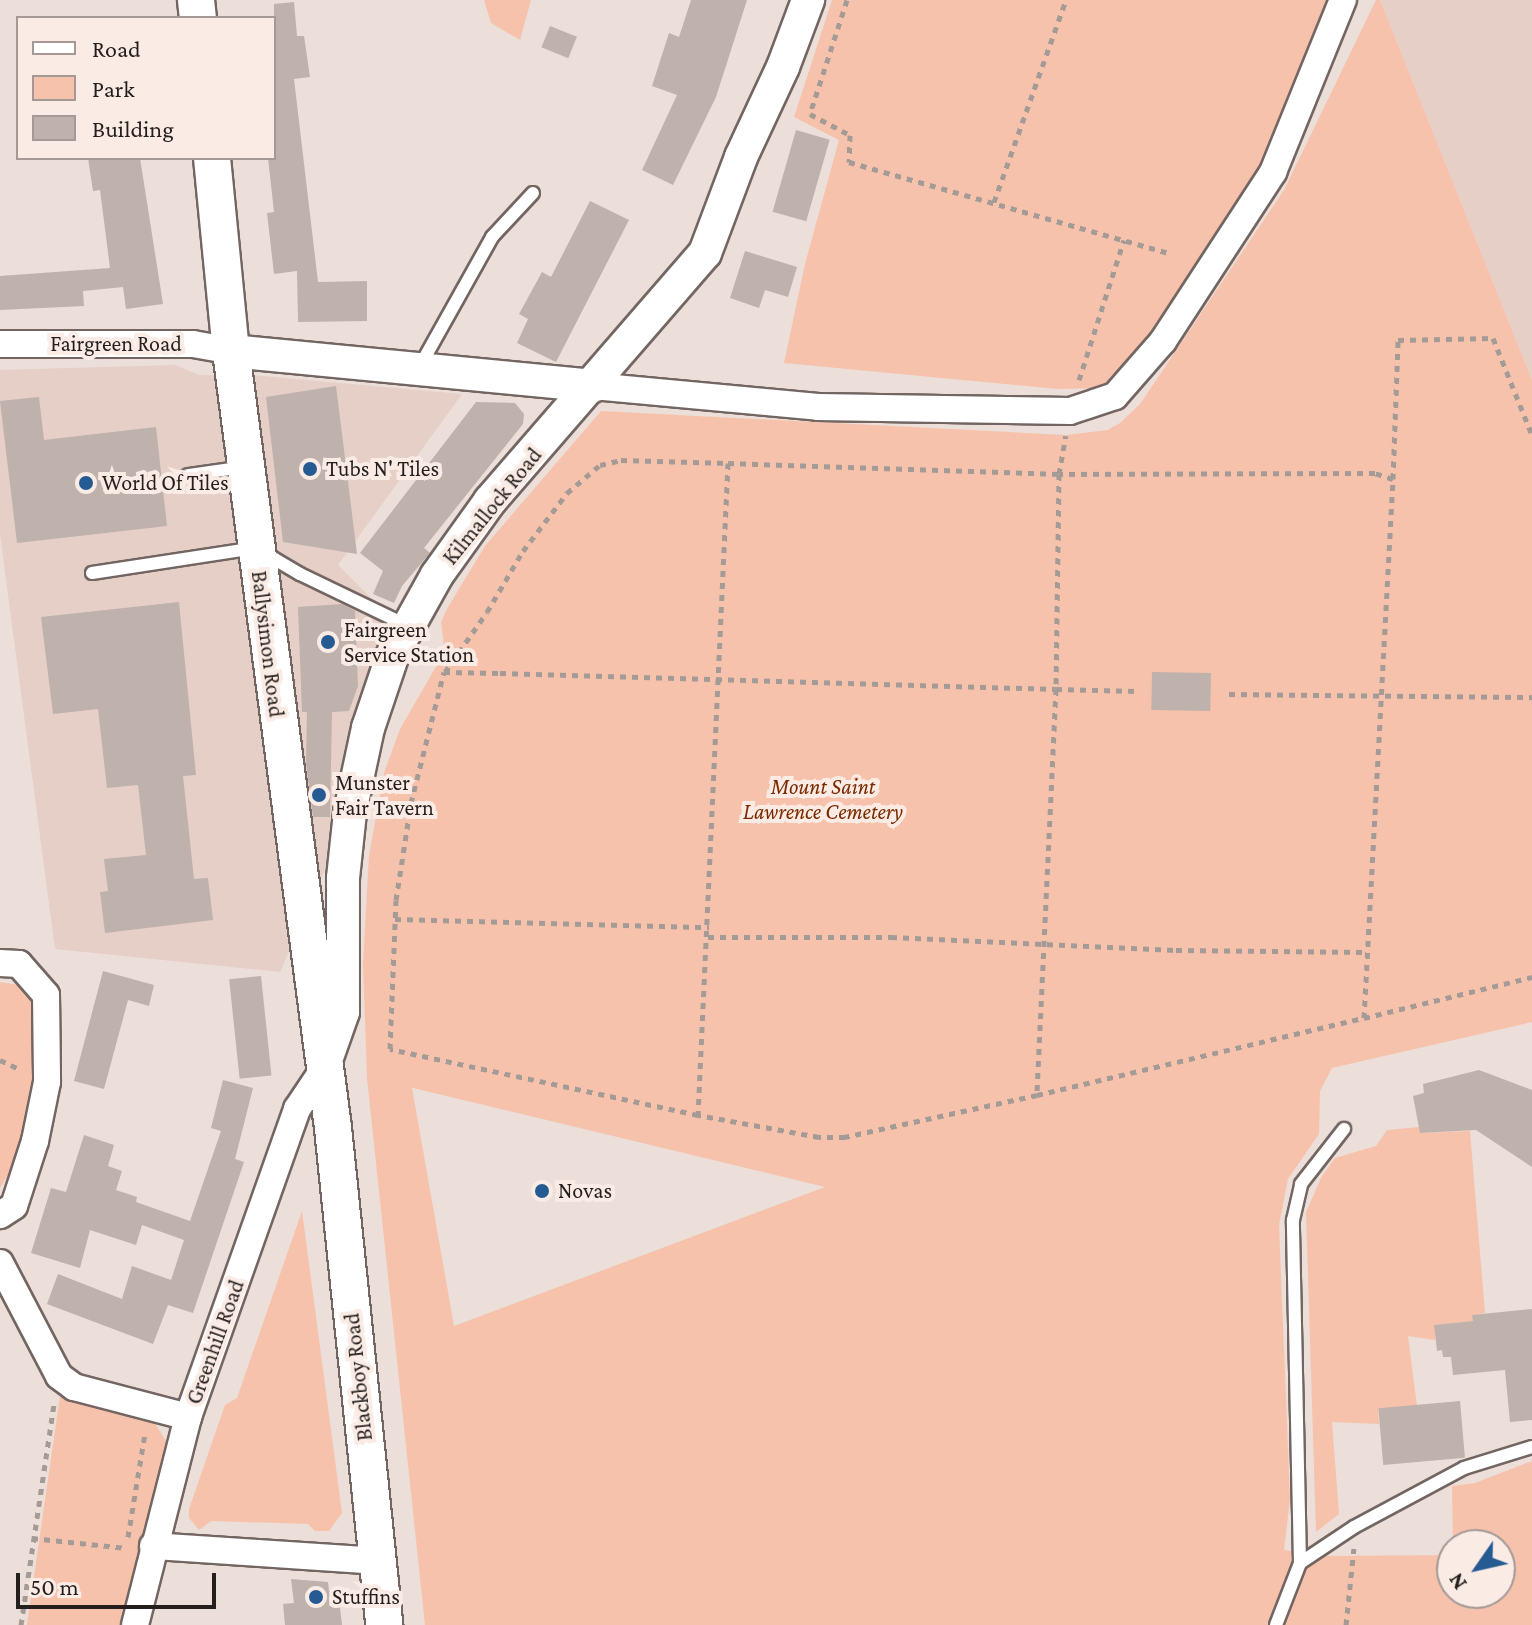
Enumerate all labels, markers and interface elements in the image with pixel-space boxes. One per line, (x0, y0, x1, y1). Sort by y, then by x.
legend (16, 16, 276, 160)
text: Road (92, 35, 141, 62)
text: Park (92, 75, 135, 102)
text: Building (92, 115, 174, 142)
street label: Fairgreen Road (50, 331, 182, 357)
street label: Kilmallock Road (437, 442, 547, 570)
place label: Tubs N' Tiles (326, 456, 439, 482)
marker: Tubs N' Tiles (301, 460, 319, 478)
place label: World Of Tiles (102, 470, 229, 496)
marker: World Of Tiles (77, 474, 95, 492)
street label: Ballysimon Road (246, 569, 290, 719)
place label: Fairgreen Service Station (344, 616, 474, 668)
marker: Fairgreen Service Station (319, 633, 337, 651)
place label: Munster Fair Tavern (335, 769, 434, 820)
park label: Mount Saint Lawrence Cemetery (743, 773, 903, 824)
marker: Munster Fair Tavern (310, 786, 328, 804)
place label: Novas (558, 1178, 612, 1204)
marker: Novas (533, 1182, 551, 1200)
street label: Greenhill Road (180, 1276, 250, 1408)
street label: Blackboy Road (338, 1312, 378, 1442)
north arrow (1436, 1529, 1516, 1609)
scale bar (20, 1557, 220, 1607)
text: N (1443, 1568, 1472, 1595)
text: 50 m (30, 1573, 79, 1600)
place label: Stuffins (332, 1584, 400, 1610)
marker: Stuffins (307, 1588, 325, 1606)

